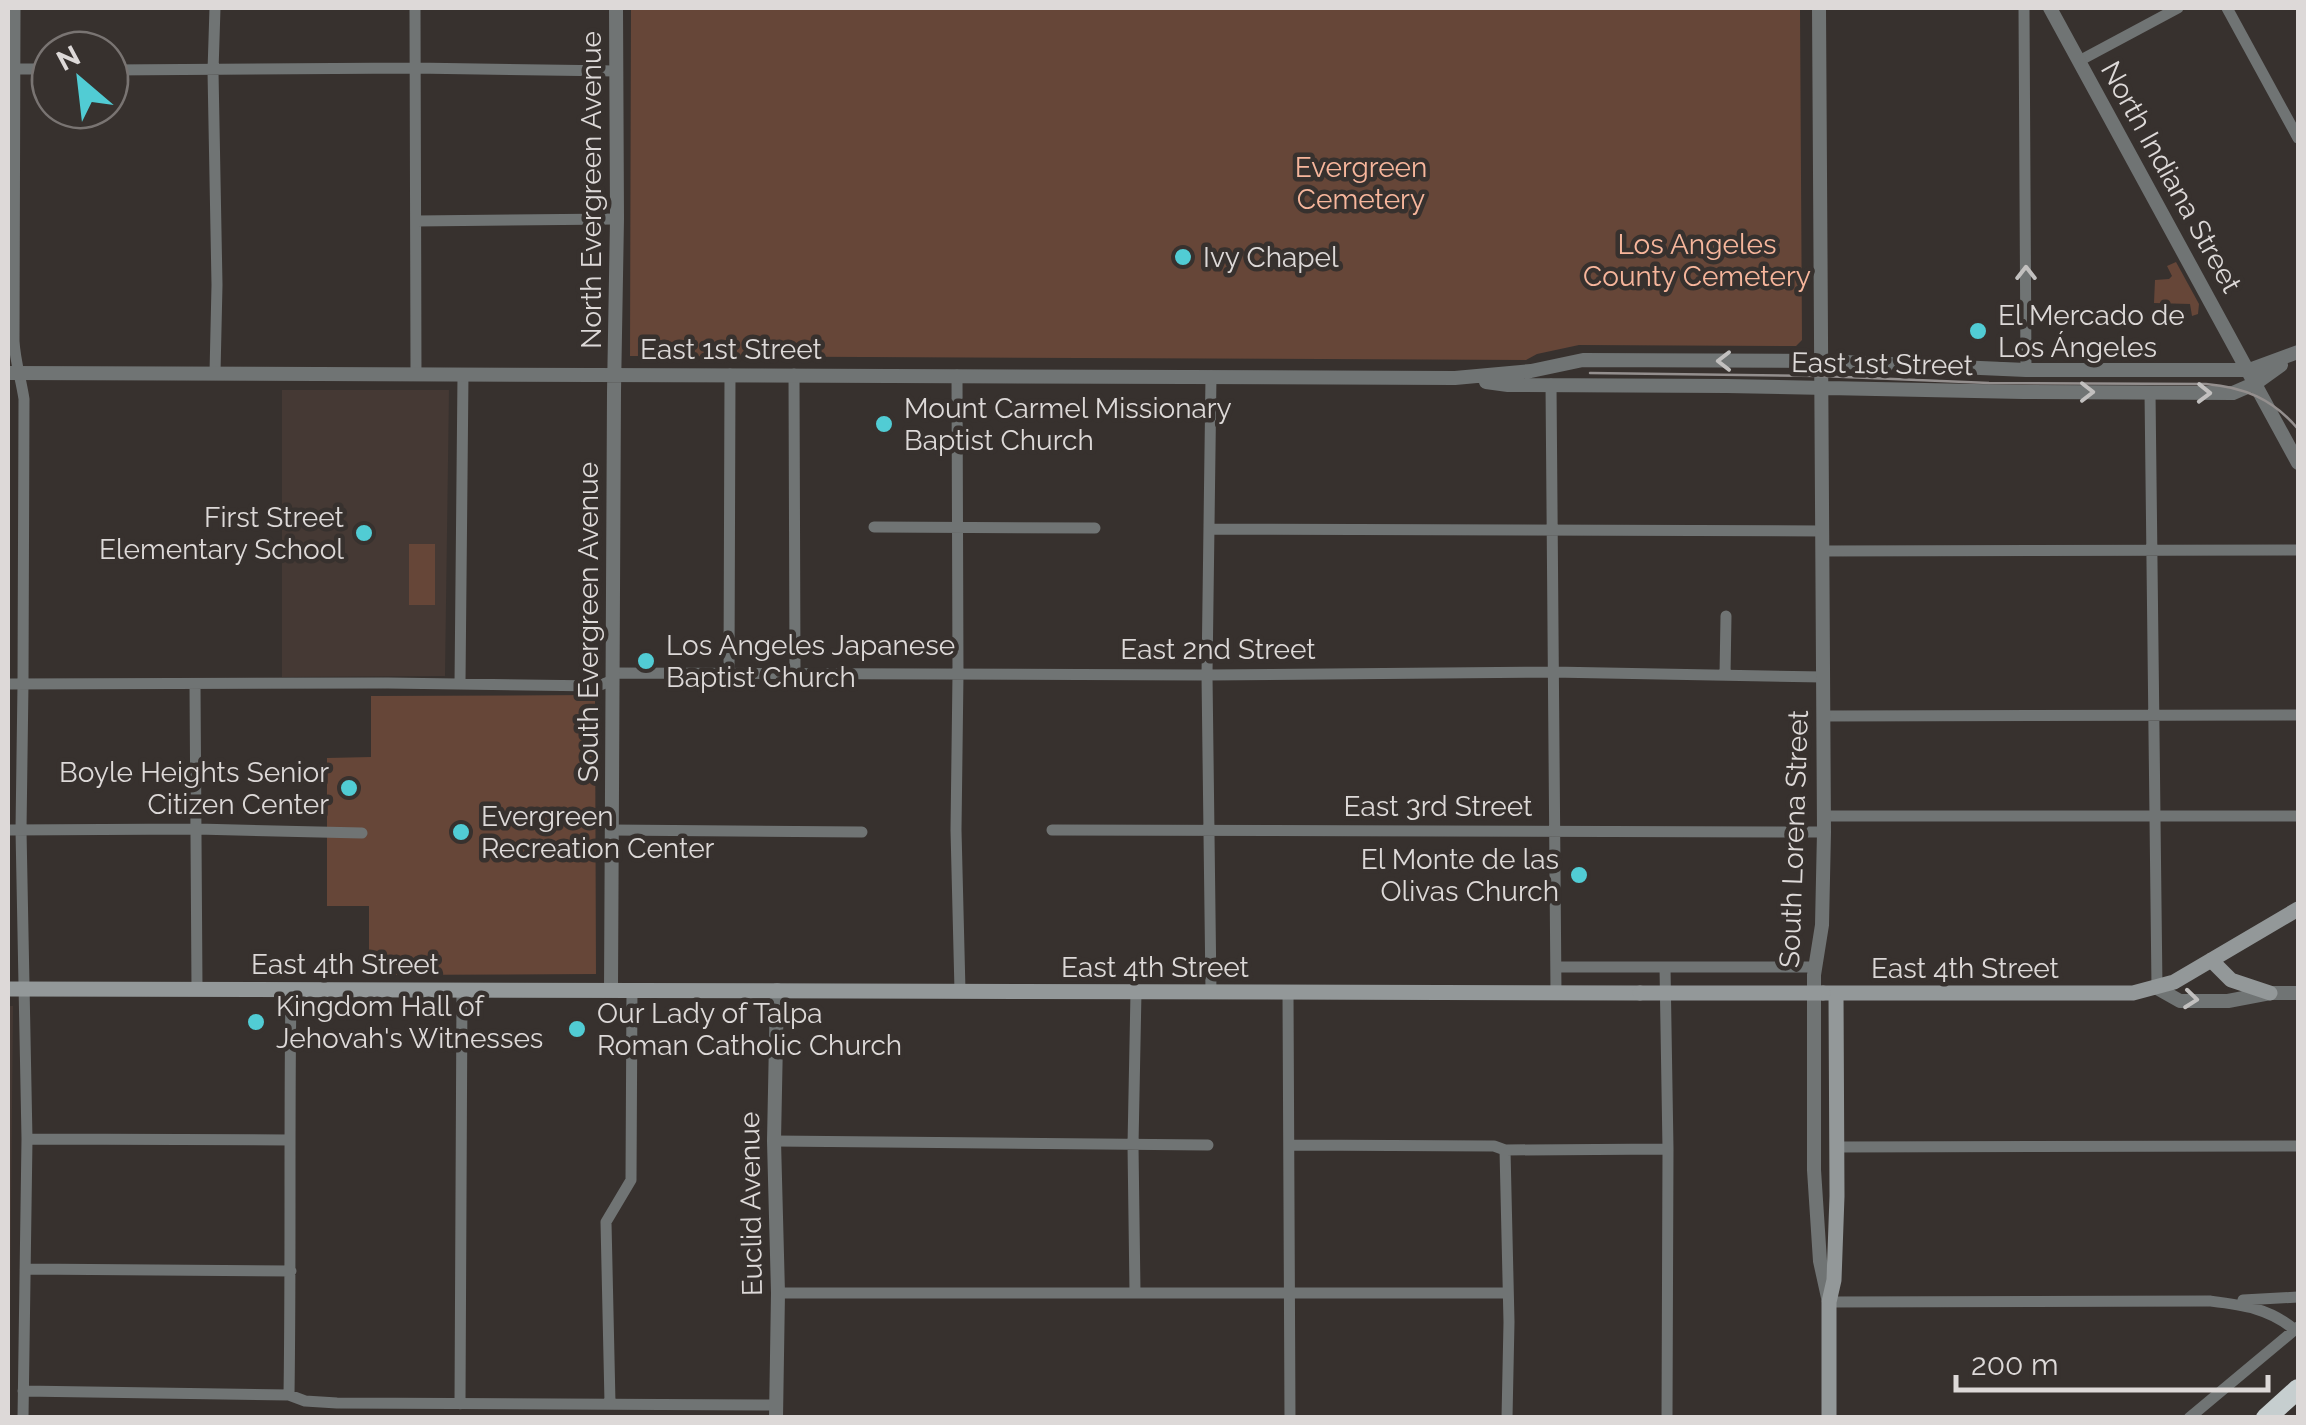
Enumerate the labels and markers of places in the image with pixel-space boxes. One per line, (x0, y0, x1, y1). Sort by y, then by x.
place label: Ivy Chapel (1203, 241, 1339, 274)
marker: Ivy Chapel (1172, 246, 1194, 268)
place label: El Mercado de Los Ángeles (1998, 299, 2185, 364)
marker: El Mercado de Los Ángeles (1967, 320, 1989, 342)
place label: Mount Carmel Missionary Baptist Church (904, 392, 1232, 457)
marker: Mount Carmel Missionary Baptist Church (873, 413, 895, 435)
place label: First Street Elementary School (99, 501, 345, 566)
marker: First Street Elementary School (353, 522, 375, 544)
place label: Los Angeles Japanese Baptist Church (666, 629, 955, 694)
marker: Los Angeles Japanese Baptist Church (635, 650, 657, 672)
place label: Boyle Heights Senior Citizen Center (59, 756, 329, 821)
marker: Boyle Heights Senior Citizen Center (338, 777, 360, 799)
place label: Evergreen Recreation Center (481, 800, 715, 865)
marker: Evergreen Recreation Center (450, 821, 472, 843)
place label: El Monte de las Olivas Church (1361, 843, 1559, 908)
marker: El Monte de las Olivas Church (1568, 864, 1590, 886)
place label: Kingdom Hall of Jehovah's Witnesses (276, 990, 543, 1055)
place label: Our Lady of Talpa Roman Catholic Church (597, 997, 902, 1062)
marker: Kingdom Hall of Jehovah's Witnesses (245, 1011, 267, 1033)
marker: Our Lady of Talpa Roman Catholic Church (566, 1018, 588, 1040)

